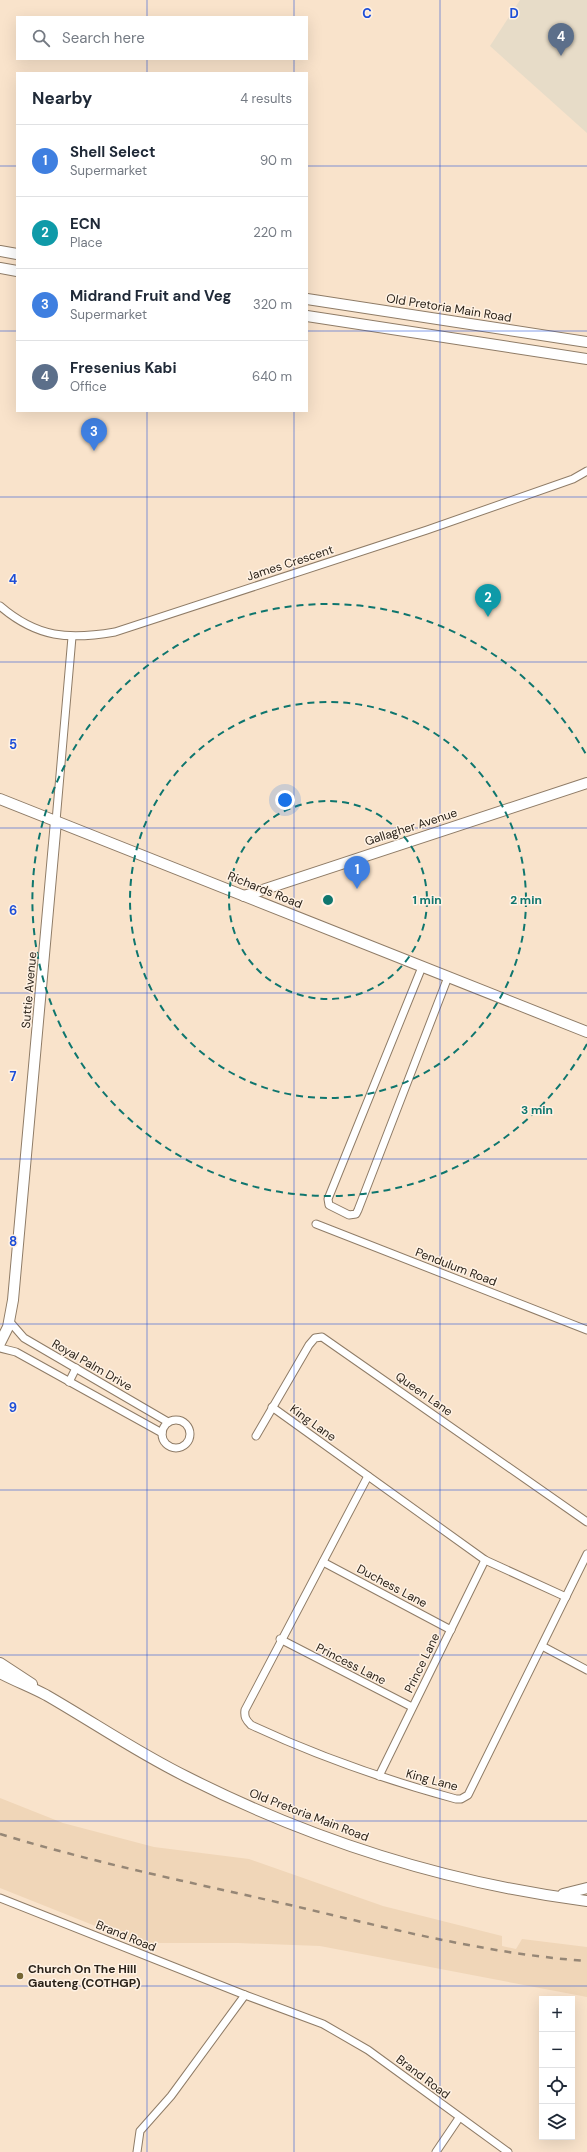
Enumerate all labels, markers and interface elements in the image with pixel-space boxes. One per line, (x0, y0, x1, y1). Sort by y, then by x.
text: C (362, 5, 372, 22)
text: D (509, 5, 519, 22)
search box (16, 16, 308, 60)
pin: 4 (548, 23, 574, 56)
icon: search (30, 27, 52, 49)
text: Search here (62, 28, 145, 48)
text: Nearby (32, 87, 92, 109)
text: 4 results (240, 90, 292, 107)
text: Shell Select (70, 142, 156, 162)
text: 1 (43, 152, 47, 169)
text: 90 m (260, 152, 292, 169)
text: Supermarket (70, 162, 147, 179)
text: ECN (70, 214, 101, 234)
text: 2 (41, 224, 49, 241)
text: 220 m (253, 224, 292, 241)
text: Place (70, 234, 102, 251)
text: Midrand Fruit and Veg (70, 286, 231, 306)
street label: Old Pretoria Main Road (385, 290, 513, 326)
text: 3 (41, 296, 49, 313)
text: 320 m (253, 296, 292, 313)
text: Supermarket (70, 306, 147, 323)
text: Fresenius Kabi (70, 358, 177, 378)
text: 4 (41, 368, 49, 385)
text: 640 m (252, 368, 292, 385)
text: Office (70, 378, 107, 395)
pin: 3 (81, 418, 107, 451)
street label: James Crescent (245, 541, 336, 585)
text: 4 (9, 571, 17, 588)
pin: 2 (475, 584, 501, 617)
text: 5 (9, 736, 17, 753)
your location (275, 790, 295, 810)
street label: Gallagher Avenue (363, 804, 459, 849)
pin: 1 (344, 856, 370, 889)
street label: Richards Road (225, 868, 305, 912)
text: 1 min (412, 892, 442, 908)
text: 2 min (510, 892, 542, 908)
centre of rings (321, 893, 335, 907)
text: 6 (9, 902, 17, 919)
street label: Suttie Avenue (18, 951, 40, 1029)
text: 7 (10, 1068, 17, 1085)
text: 3 min (521, 1102, 553, 1118)
text: 8 (9, 1233, 17, 1250)
street label: Pendulum Road (413, 1244, 499, 1290)
street label: Royal Palm Drive (49, 1335, 135, 1395)
street label: Queen Lane (392, 1368, 456, 1420)
text: 9 (9, 1399, 17, 1416)
street label: King Lane (287, 1401, 339, 1445)
street label: Duchess Lane (354, 1561, 430, 1611)
street label: Prince Lane (401, 1630, 443, 1696)
street label: Princess Lane (313, 1639, 389, 1689)
street label: King Lane (404, 1765, 460, 1795)
street label: Old Pretoria Main Road (247, 1785, 371, 1845)
street label: Brand Road (93, 1917, 159, 1955)
place label: Church On The Hill Gauteng (COTHGP) (28, 1961, 141, 1991)
marker: Church On The Hill Gauteng (COTHGP) (15, 1971, 25, 1981)
map controls (539, 1996, 575, 2140)
button: + (539, 1996, 575, 2032)
button: − (539, 2032, 575, 2068)
street label: Brand Road (393, 2051, 453, 2103)
button: locate (539, 2068, 575, 2104)
button: layers (539, 2104, 575, 2140)

